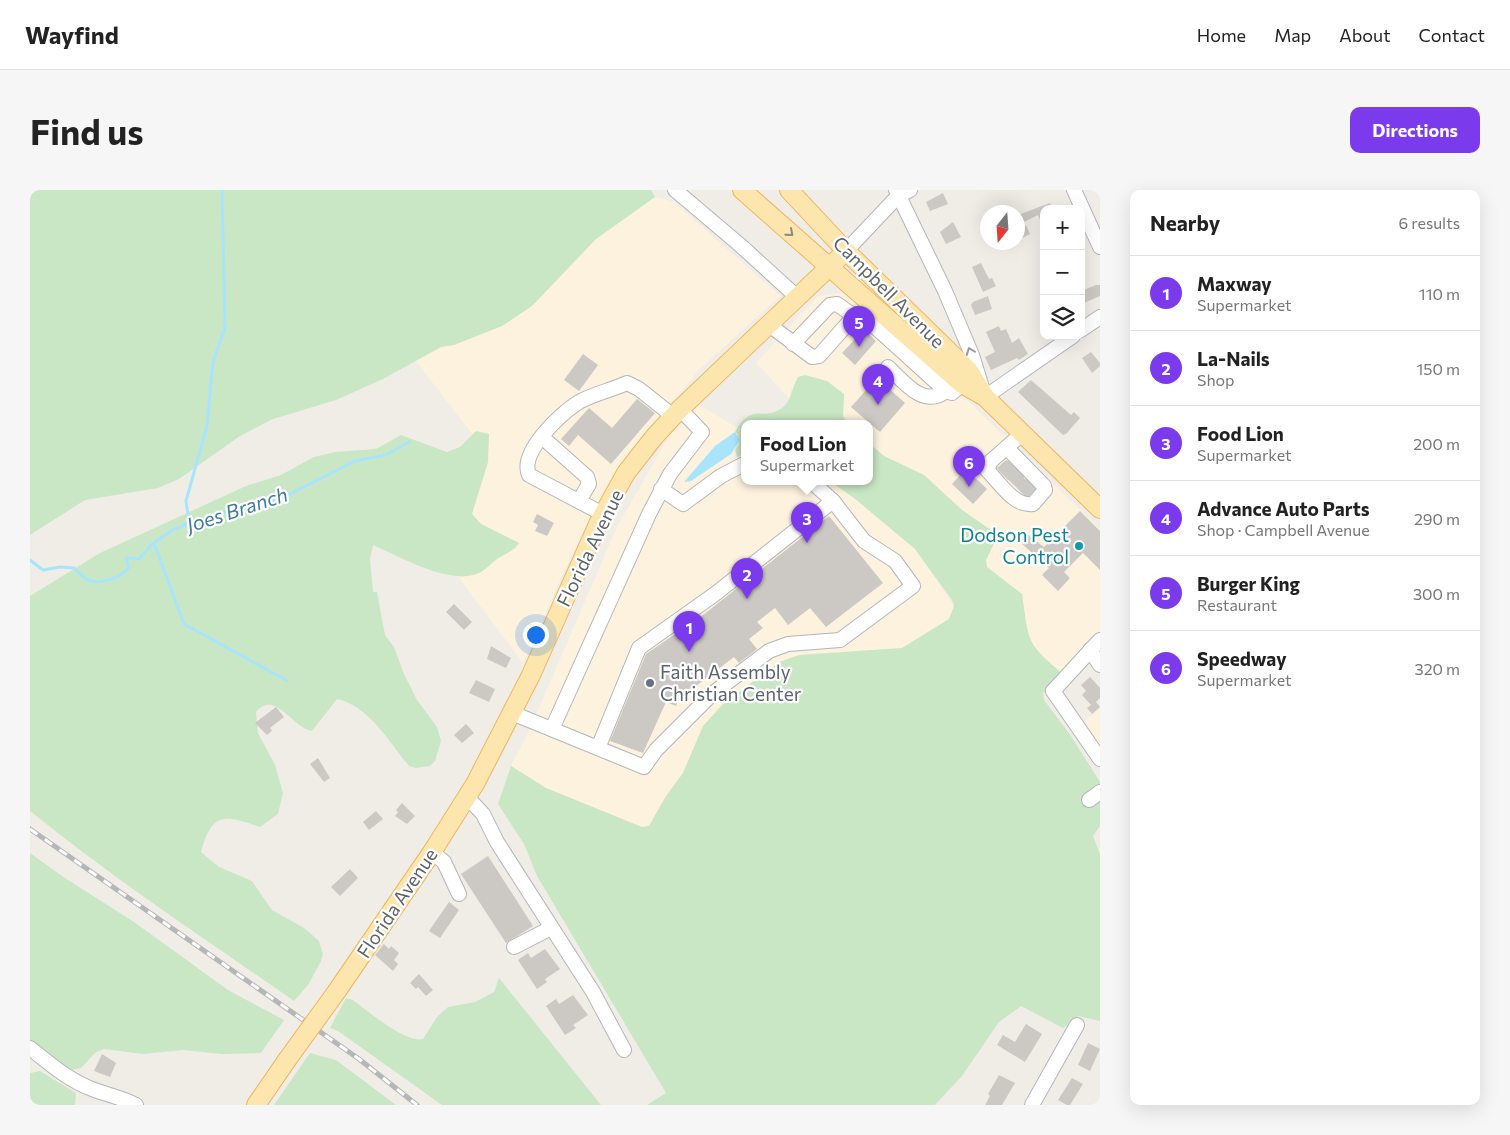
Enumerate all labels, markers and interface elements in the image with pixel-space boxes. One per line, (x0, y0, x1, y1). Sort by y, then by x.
text: Wayfind (25, 20, 119, 49)
text: Home (1197, 24, 1246, 46)
text: Map (1274, 24, 1311, 46)
text: About (1339, 24, 1391, 46)
text: Contact (1419, 24, 1485, 46)
button: Directions (1350, 107, 1480, 153)
text: Find us (30, 109, 144, 152)
north arrow (980, 205, 1025, 250)
map controls (1040, 205, 1085, 340)
button: + (1040, 205, 1085, 250)
text: Nearby (1150, 210, 1220, 235)
text: 6 results (1399, 213, 1460, 232)
one-way arrow (785, 227, 794, 236)
street label: Campbell Avenue (829, 231, 950, 352)
button: − (1040, 250, 1085, 295)
text: Maxway (1197, 272, 1272, 295)
text: 1 (1162, 284, 1170, 303)
text: 110 m (1419, 284, 1460, 303)
button: layers (1040, 295, 1085, 340)
text: Supermarket (1197, 295, 1292, 314)
pin: 5 (843, 306, 875, 347)
one-way arrow (966, 347, 976, 356)
text: La-Nails (1197, 347, 1270, 370)
text: 2 (1161, 359, 1171, 378)
text: 150 m (1417, 359, 1460, 378)
pin: 4 (862, 364, 894, 405)
text: Shop (1197, 370, 1235, 389)
popup (741, 420, 873, 485)
text: Food Lion (1197, 422, 1284, 445)
text: Food Lion (760, 432, 847, 455)
text: 3 (1161, 434, 1171, 453)
text: 200 m (1413, 434, 1460, 453)
text: Supermarket (1197, 445, 1292, 464)
pin: 6 (953, 446, 985, 487)
text: Supermarket (760, 455, 854, 474)
water label: Joes Branch (181, 481, 290, 537)
street label: Florida Avenue (551, 485, 628, 610)
text: Advance Auto Parts (1197, 497, 1370, 520)
pin: 3 (791, 502, 823, 543)
text: 4 (1161, 509, 1171, 528)
text: 290 m (1414, 509, 1460, 528)
text: Shop · Campbell Avenue (1197, 520, 1370, 539)
place label: Dodson Pest Control (960, 523, 1069, 568)
marker: Dodson Pest Control (1073, 540, 1085, 552)
pin: 2 (731, 558, 763, 599)
text: Burger King (1197, 572, 1300, 595)
text: 5 (1161, 584, 1171, 603)
text: 300 m (1413, 584, 1460, 603)
text: Restaurant (1197, 595, 1277, 614)
pin: 1 (673, 611, 705, 652)
your location (523, 622, 549, 648)
text: Speedway (1197, 647, 1287, 670)
text: 6 (1161, 659, 1171, 678)
text: 320 m (1415, 659, 1460, 678)
place label: Faith Assembly Christian Center (660, 660, 802, 705)
text: Supermarket (1197, 670, 1292, 689)
marker: Faith Assembly Christian Center (644, 677, 656, 689)
street label: Florida Avenue (351, 843, 442, 962)

